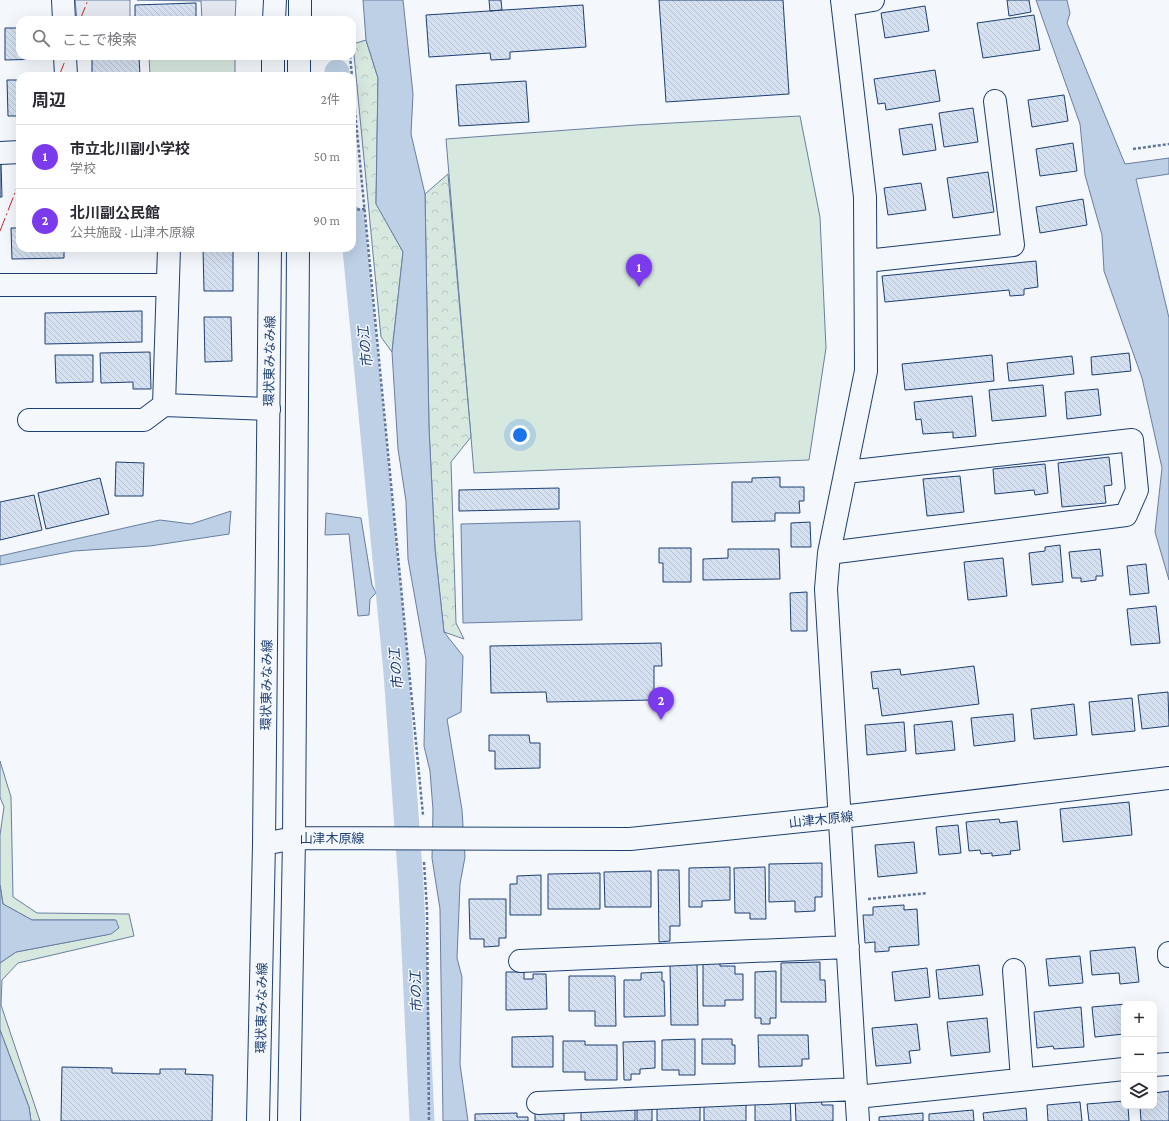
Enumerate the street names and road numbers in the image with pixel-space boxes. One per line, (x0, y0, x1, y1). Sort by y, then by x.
street label: 環状東みなみ線 (261, 315, 278, 407)
street label: 環状東みなみ線 (258, 639, 275, 731)
street label: 山津木原線 (788, 809, 854, 830)
street label: 山津木原線 (299, 831, 365, 846)
street label: 環状東みなみ線 (253, 962, 270, 1054)

